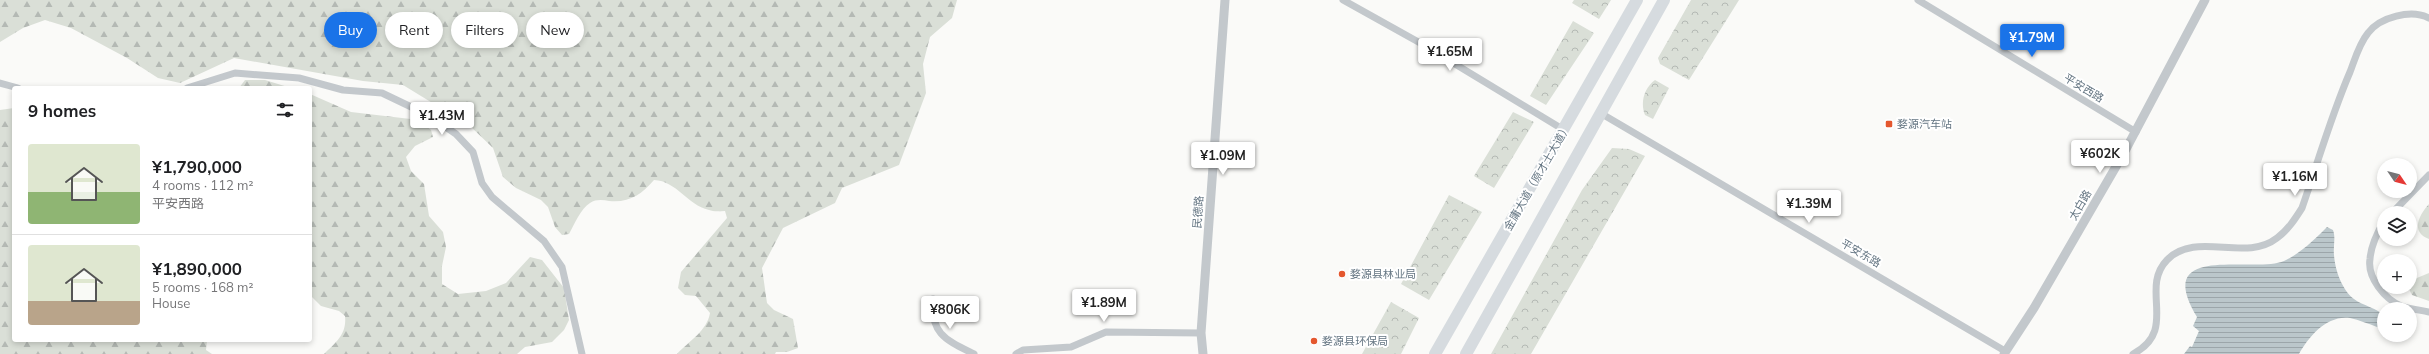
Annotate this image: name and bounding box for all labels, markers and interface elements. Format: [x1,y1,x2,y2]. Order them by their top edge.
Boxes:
chip: Buy [324,12,377,48]
chip: Rent [385,12,443,48]
chip: Filters [451,12,518,48]
chip: New [526,12,584,48]
pin: ¥1.79M [1999,24,2065,58]
text: ¥1.79M [2009,29,2055,45]
pin: ¥1.65M [1417,38,1483,72]
text: ¥1.65M [1427,43,1473,59]
street label: 平安西路 [2062,71,2106,105]
icon: filters [274,99,296,121]
text: 9 homes [28,100,96,121]
pin: ¥1.43M [409,102,475,136]
text: ¥1.43M [419,107,465,123]
place label: 婺源汽车站 [1897,117,1952,131]
marker: 婺源汽车站 [1884,119,1894,129]
street label: 金庸大道（原才士大道） [1501,121,1573,233]
pin: ¥602K [2072,140,2128,174]
pin: ¥1.09M [1190,142,1256,176]
text: ¥602K [2080,145,2120,161]
text: ¥1.09M [1200,147,1246,163]
text: ¥1,790,000 [152,156,242,177]
north arrow [2377,158,2417,198]
map controls [2377,158,2417,342]
icon: home [60,160,108,208]
pin: ¥1.16M [2262,163,2328,197]
text: ¥1.16M [2272,168,2318,184]
text: 4 rooms · 112 m² [152,177,253,193]
street label: 太白路 [2066,187,2094,223]
pin: ¥1.39M [1776,190,1842,224]
text: 平安西路 [152,195,204,211]
street label: 民德路 [1190,195,1206,229]
text: ¥1.39M [1786,195,1832,211]
button: layers [2377,206,2417,246]
street label: 平安东路 [1838,236,1884,270]
button: + [2377,254,2417,294]
text: ¥1,890,000 [152,258,242,279]
icon: home [60,261,108,309]
place label: 婺源县林业局 [1350,267,1416,281]
marker: 婺源县林业局 [1337,269,1347,279]
text: 5 rooms · 168 m² [152,279,253,295]
pin: ¥1.89M [1071,289,1137,323]
text: ¥1.89M [1081,294,1127,310]
text: House [152,295,190,311]
pin: ¥806K [922,296,978,330]
text: ¥806K [930,301,970,317]
button: − [2377,302,2417,342]
place label: 婺源县环保局 [1322,334,1388,348]
marker: 婺源县环保局 [1309,336,1319,346]

